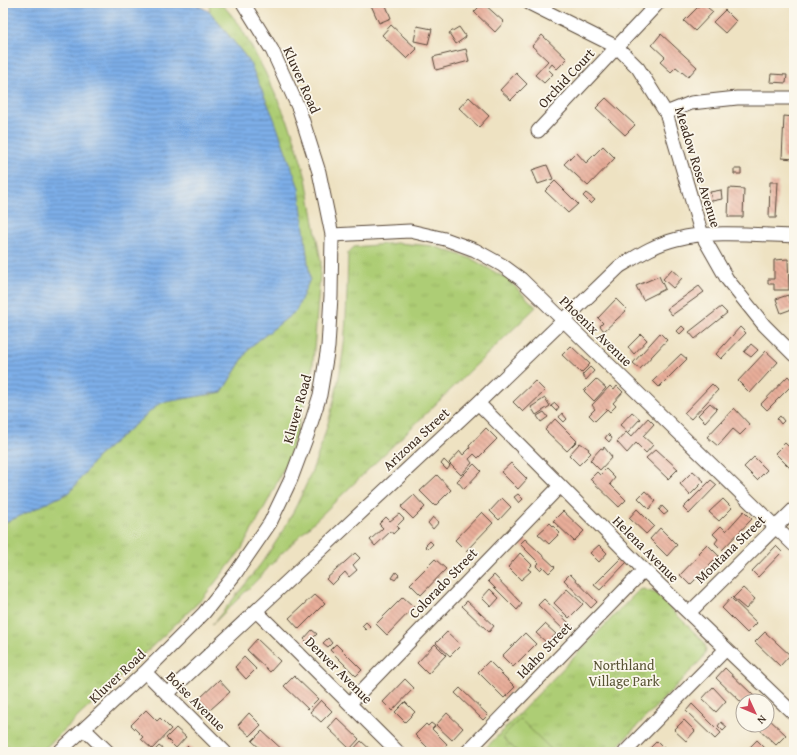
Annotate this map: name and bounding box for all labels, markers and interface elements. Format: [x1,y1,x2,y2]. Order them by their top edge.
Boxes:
street label: Kluver Road [278,43,326,117]
street label: Orchid Court [533,44,599,112]
street label: Meadow Rose Avenue [670,104,726,230]
street label: Phoenix Avenue [555,291,637,371]
street label: Kluver Road [278,372,317,446]
street label: Arizona Street [378,403,454,475]
street label: Montana Street [690,510,770,588]
street label: Helena Avenue [608,511,684,587]
street label: Colorado Street [404,543,482,623]
street label: Idaho Street [512,617,576,683]
street label: Denver Avenue [301,632,377,708]
street label: Kluver Road [84,644,150,708]
park label: Northland Village Park [588,655,660,691]
street label: Boise Avenue [162,667,231,736]
north arrow [735,693,775,733]
text: N [753,712,771,729]

